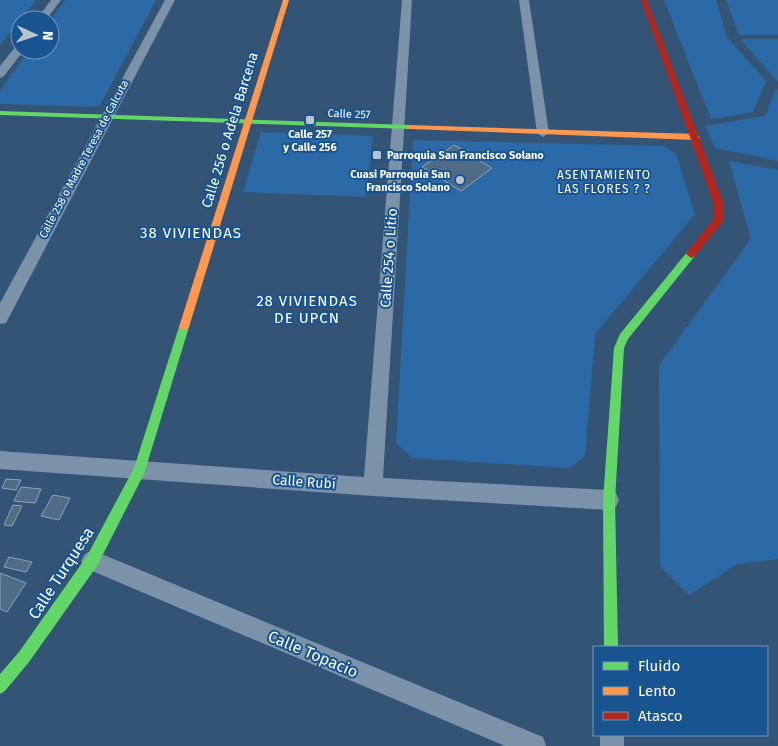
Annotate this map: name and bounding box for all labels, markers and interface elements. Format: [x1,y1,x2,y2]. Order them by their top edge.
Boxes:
north arrow [10,10,60,60]
text: N [39,31,56,41]
street label: Calle 256 o Adela Barcena [198,50,262,210]
street label: Calle 258 o Madre Teresa de Calcuta [37,78,131,240]
street label: Calle 257 [327,107,371,121]
marker: Calle 257 y Calle 256 [304,114,316,126]
place label: Calle 257 y Calle 256 [282,128,337,154]
marker: Parroquia San Francisco Solano [371,149,383,161]
place label: Parroquia San Francisco Solano [387,149,544,162]
place label: Cuasi Parroquia San Francisco Solano [350,168,451,194]
district label: ASENTAMIENTO LAS FLORES ? ? [557,168,651,196]
marker: Cuasi Parroquia San Francisco Solano [454,174,466,186]
street label: Calle 254 o Litio [377,208,401,308]
district label: 38 VIVIENDAS [140,224,242,242]
district label: 28 VIVIENDAS DE UPCN [256,292,358,327]
street label: Calle Rubí [272,471,336,493]
street label: Calle Turquesa [24,523,98,623]
street label: Calle Topacio [265,627,361,681]
legend [593,646,768,736]
text: Fluido [638,657,680,675]
text: Lento [638,682,676,700]
text: Atasco [638,707,683,725]

